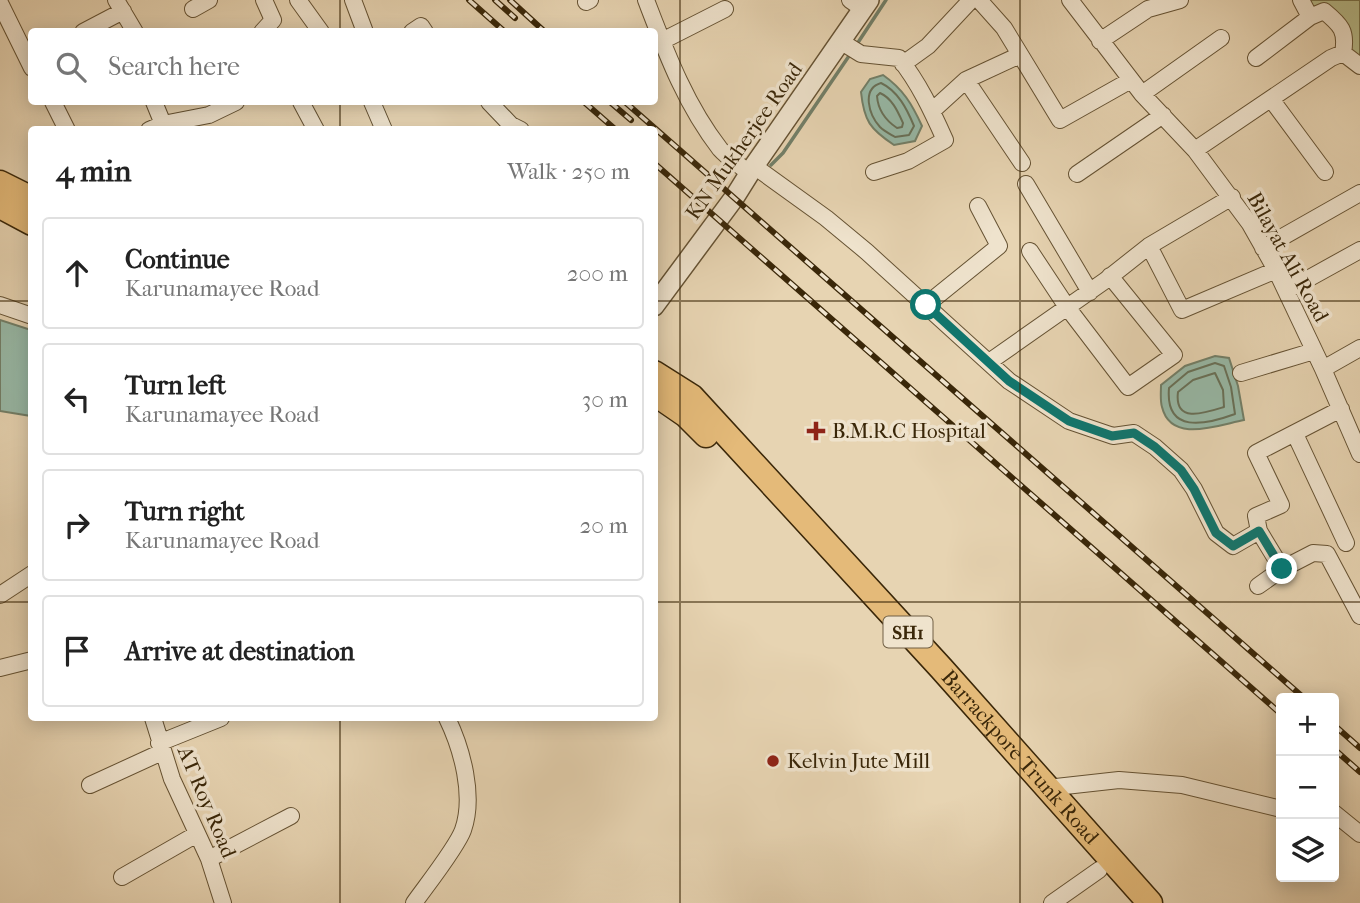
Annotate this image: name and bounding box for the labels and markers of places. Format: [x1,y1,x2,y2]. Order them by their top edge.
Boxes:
place label: B.M.R.C Hospital [832,419,986,443]
marker: B.M.R.C Hospital [806,421,826,441]
place label: Kelvin Jute Mill [787,749,930,773]
marker: Kelvin Jute Mill [765,753,781,769]

